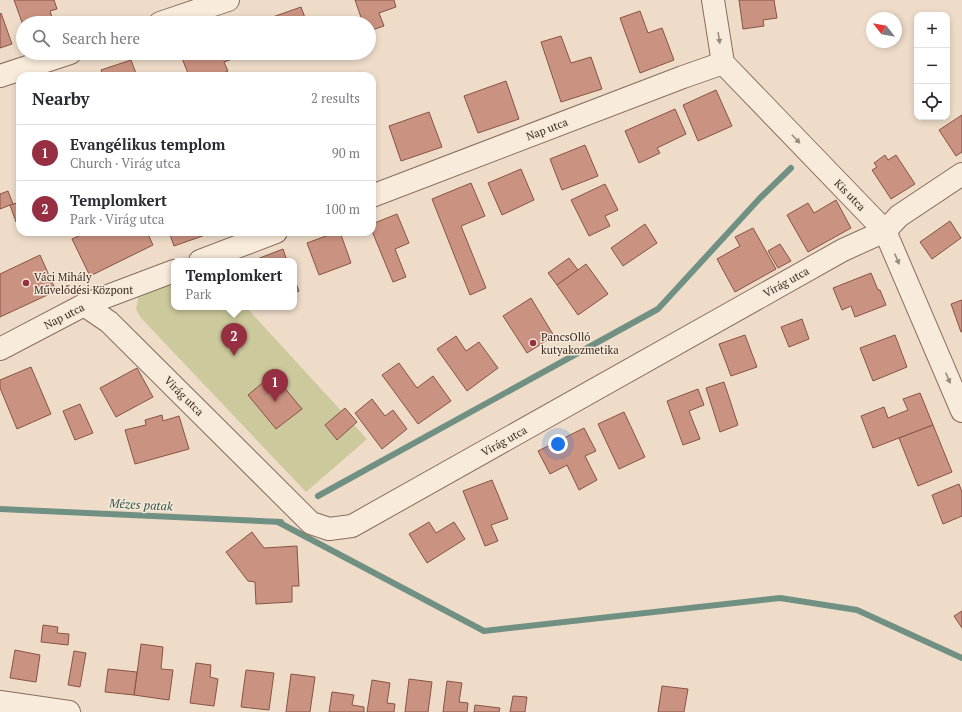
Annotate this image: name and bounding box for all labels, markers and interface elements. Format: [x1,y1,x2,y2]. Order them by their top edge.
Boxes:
north arrow [866,12,902,48]
map controls [914,12,950,120]
button: + [914,12,950,48]
search box [16,16,376,60]
icon: search [30,27,52,49]
text: Search here [62,28,140,48]
one-way arrow [716,32,722,45]
button: − [914,48,950,84]
button: locate [914,84,950,120]
text: Nearby [32,87,90,110]
text: 2 results [311,89,360,107]
street label: Nap utca [524,114,570,143]
text: Evangélikus templom [70,134,225,154]
one-way arrow [791,134,801,144]
text: 1 [41,144,49,162]
text: 90 m [332,144,360,162]
text: Church · Virág utca [70,154,180,172]
street label: Kis utca [831,176,869,214]
text: Templomkert [70,190,167,210]
text: 2 [41,200,49,218]
text: 100 m [325,200,360,218]
text: Park · Virág utca [70,210,164,228]
one-way arrow [894,253,900,265]
popup [171,258,297,310]
street label: Virág utca [761,264,812,300]
text: Templomkert [185,265,283,285]
place label: Váci Mihály Művelődési Központ [34,270,133,297]
marker: Váci Mihály Művelődési Központ [21,278,31,288]
text: Park [185,285,212,303]
street label: Nap utca [41,300,87,332]
pin: 2 [221,323,247,356]
place label: PancsOlló kutyakozmetika [541,330,619,357]
marker: PancsOlló kutyakozmetika [528,338,538,348]
pin: 1 [262,369,288,402]
street label: Virág utca [161,373,207,419]
one-way arrow [945,373,951,384]
street label: Virág utca [479,423,530,459]
your location [548,434,568,454]
water label: Mézes patak [108,495,173,514]

